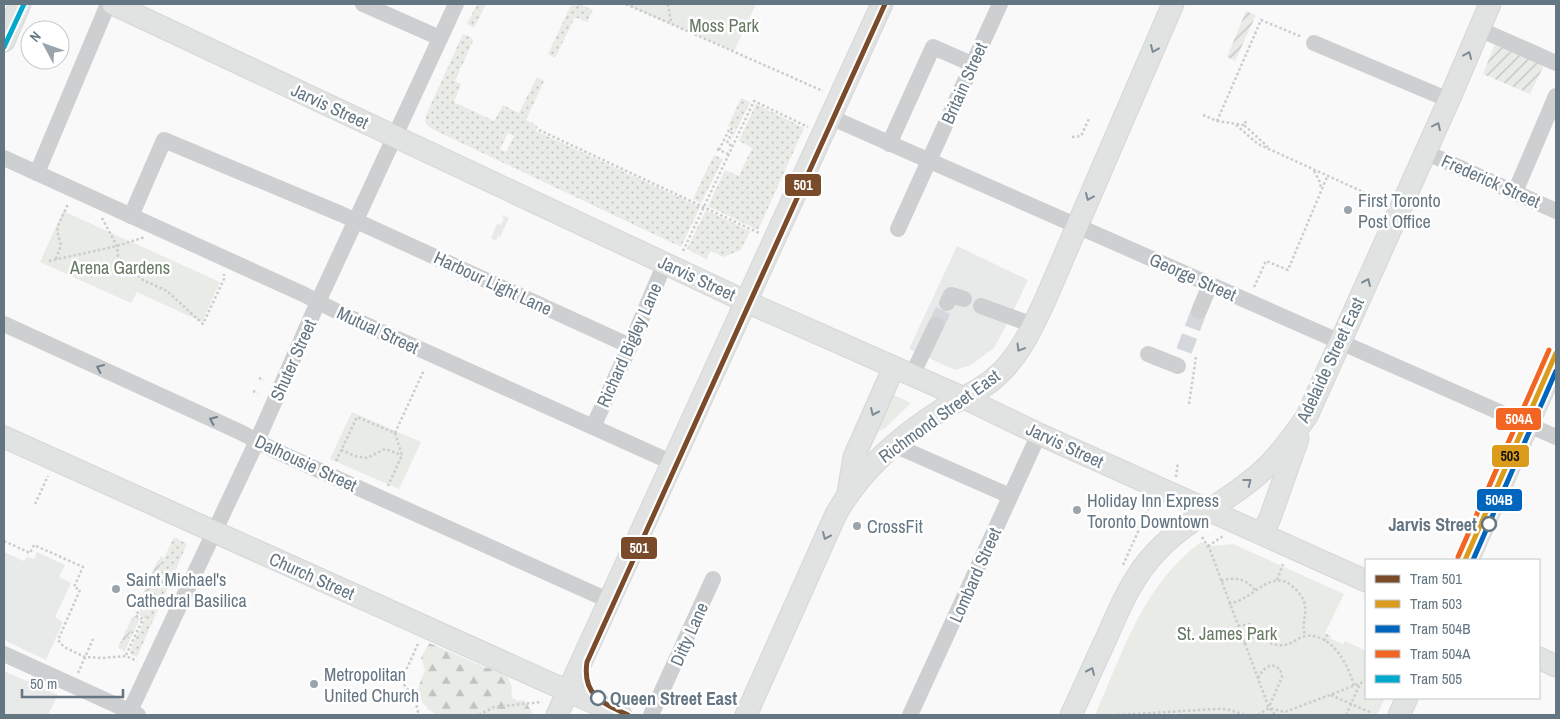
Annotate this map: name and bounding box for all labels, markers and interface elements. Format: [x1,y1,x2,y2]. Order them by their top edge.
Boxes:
park label: Moss Park [689,13,759,38]
north arrow [20,20,70,70]
text: N [26,27,45,46]
street label: Britain Street [935,38,993,128]
one-way arrow [1150,44,1160,53]
one-way arrow [1461,51,1472,60]
street label: Jarvis Street [287,77,373,135]
one-way arrow [1431,122,1441,131]
street label: Frederick Street [1438,148,1544,214]
line badge: 501 [784,173,822,197]
text: 501 [793,176,813,194]
place label: First Toronto Post Office [1358,188,1441,234]
one-way arrow [1084,192,1095,201]
marker: First Toronto Post Office [1342,204,1354,216]
street label: Harbour Light Lane [430,245,556,321]
street label: George Street [1146,247,1240,307]
street label: Jarvis Street [654,249,740,307]
park label: Arena Gardens [69,255,170,280]
one-way arrow [1360,278,1371,287]
street label: Richard Bigley Lane [590,279,668,411]
street label: Adelaide Street East [1290,293,1370,428]
street label: Mutual Street [333,300,423,360]
street label: Shuter Street [264,315,322,405]
one-way arrow [1017,343,1026,352]
street label: Richmond Street East [873,363,1005,469]
one-way arrow [96,364,105,375]
one-way arrow [870,407,880,416]
line badge: 504A [1495,407,1542,431]
text: 504A [1505,410,1533,428]
one-way arrow [209,415,218,426]
street label: Jarvis Street [1022,416,1108,474]
street label: Dalhousie Street [251,428,361,498]
line badge: 503 [1491,444,1530,468]
text: 503 [1500,447,1520,465]
one-way arrow [1243,479,1252,488]
place label: Holiday Inn Express Toronto Downtown [1087,488,1219,534]
line badge: 504B [1476,488,1523,512]
text: 504B [1485,491,1513,509]
marker: Holiday Inn Express Toronto Downtown [1071,504,1083,516]
place label: Jarvis Street [1388,512,1477,537]
place label: CrossFit [867,514,923,539]
marker: Jarvis Street [1481,516,1497,532]
marker: CrossFit [851,520,863,532]
street label: Lombard Street [943,523,1007,627]
one-way arrow [822,531,832,540]
line badge: 501 [620,536,658,560]
text: 501 [629,539,649,557]
street label: Church Street [265,546,359,606]
legend [1365,559,1540,699]
place label: Saint Michael's Cathedral Basilica [126,567,247,613]
text: Tram 501 [1410,568,1462,589]
marker: Saint Michael's Cathedral Basilica [110,583,122,595]
text: Tram 503 [1410,593,1462,614]
street label: Ditty Lane [664,598,714,670]
text: Tram 504B [1410,618,1470,639]
park label: St. James Park [1177,621,1278,646]
text: Tram 504A [1410,643,1471,664]
place label: Metropolitan United Church [324,662,419,708]
scale bar [22,666,124,698]
one-way arrow [1085,667,1096,676]
text: Tram 505 [1410,668,1462,689]
text: 50 m [30,673,57,694]
marker: Metropolitan United Church [308,678,320,690]
place label: Queen Street East [610,686,737,711]
marker: Queen Street East [590,690,606,706]

